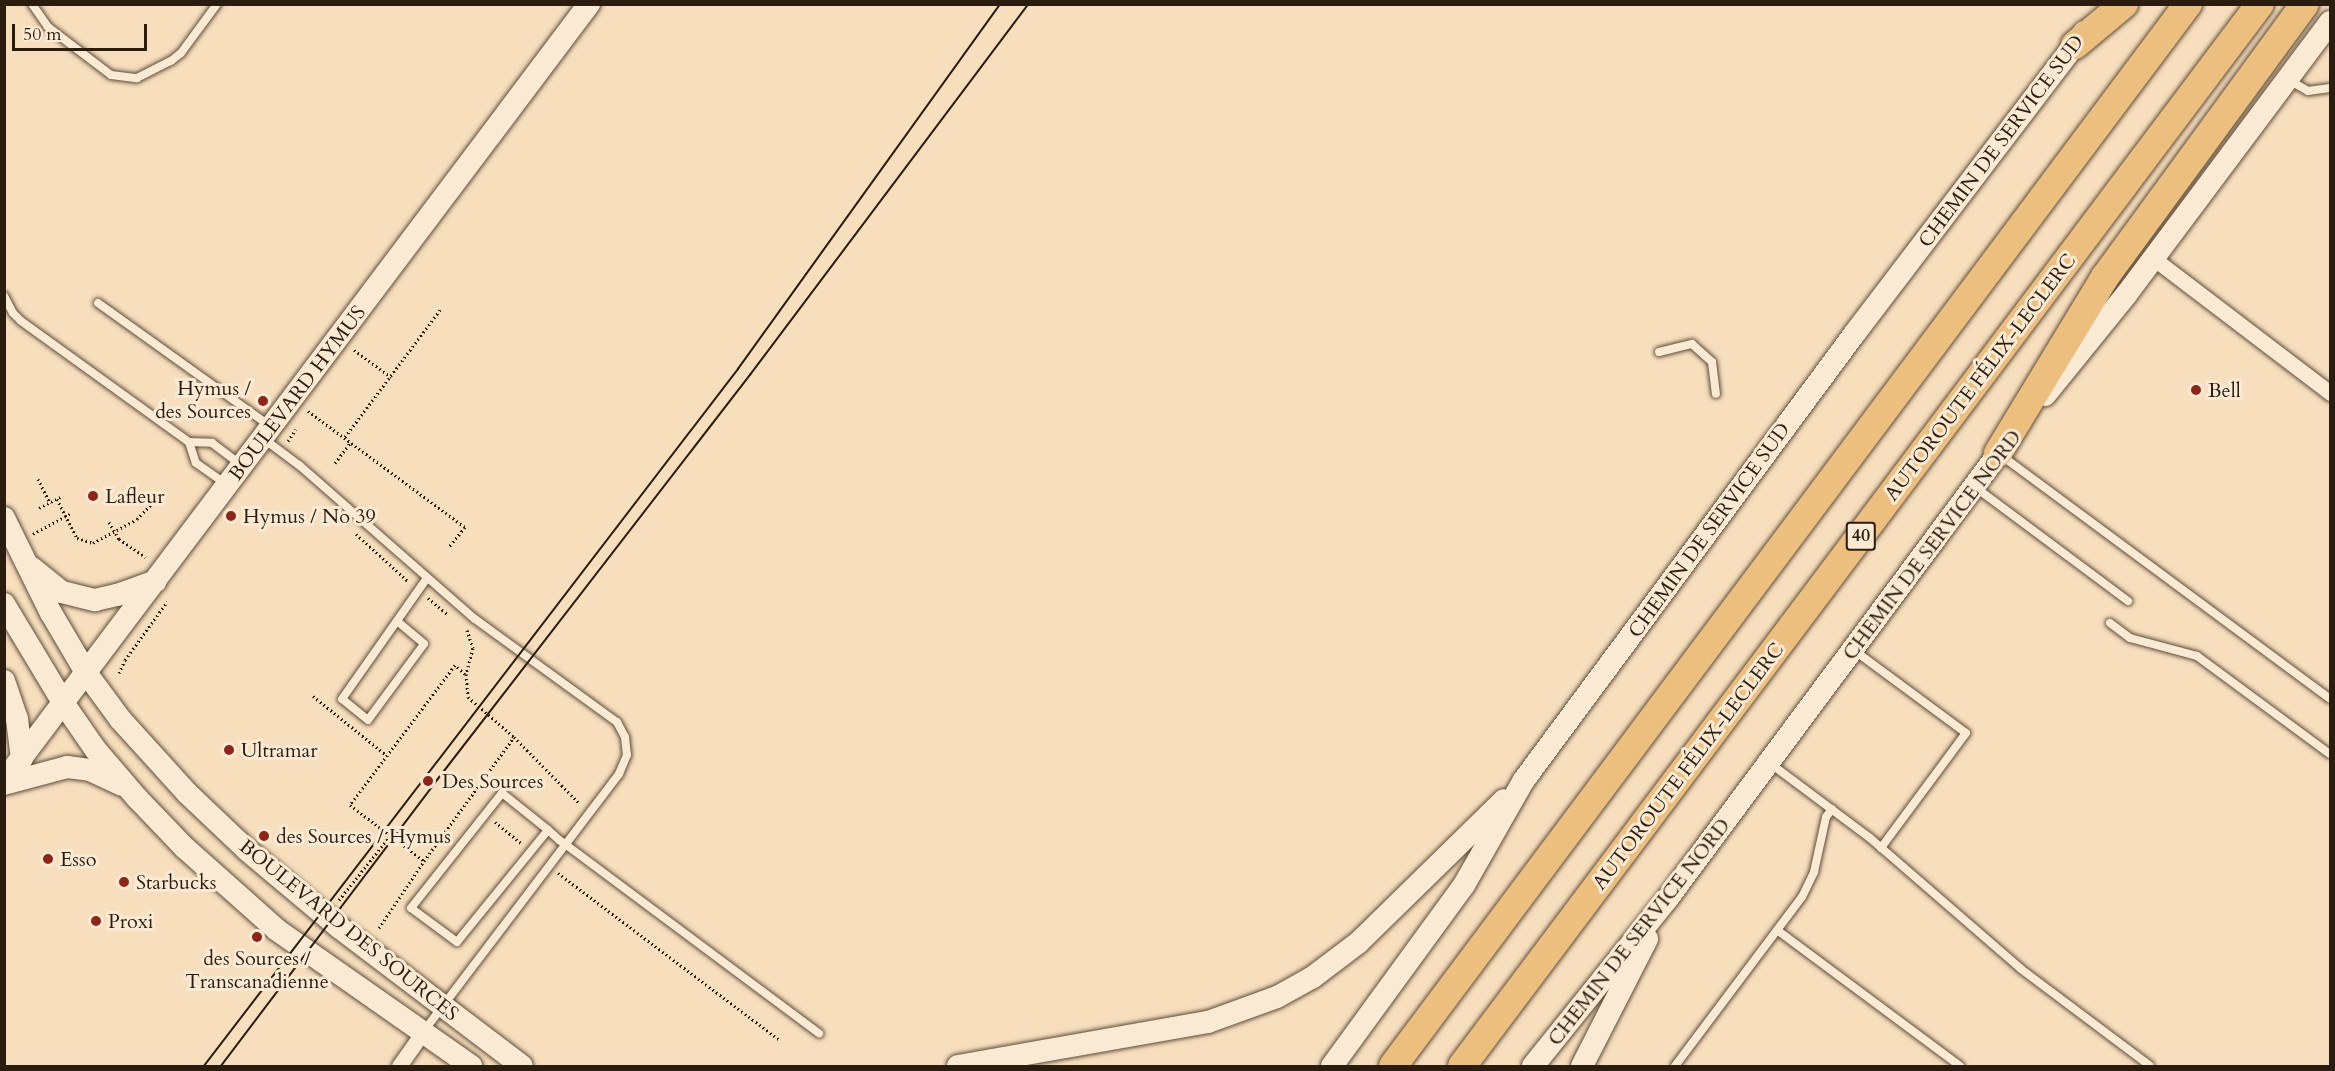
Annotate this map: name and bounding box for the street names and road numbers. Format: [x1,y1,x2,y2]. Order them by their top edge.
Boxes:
street label: CHEMIN DE SERVICE SUD [1913,30,2089,252]
street label: AUTOROUTE FÉLIX-LECLERC [1879,249,2081,505]
street label: BOULEVARD HYMUS [223,301,371,485]
street label: CHEMIN DE SERVICE SUD [1623,418,1795,642]
street label: CHEMIN DE SERVICE NORD [1838,425,2026,665]
road number: 40 [1844,521,1878,551]
street label: AUTOROUTE FÉLIX-LECLERC [1587,638,1789,894]
street label: CHEMIN DE SERVICE NORD [1543,814,1735,1050]
street label: BOULEVARD DES SOURCES [235,834,463,1026]

